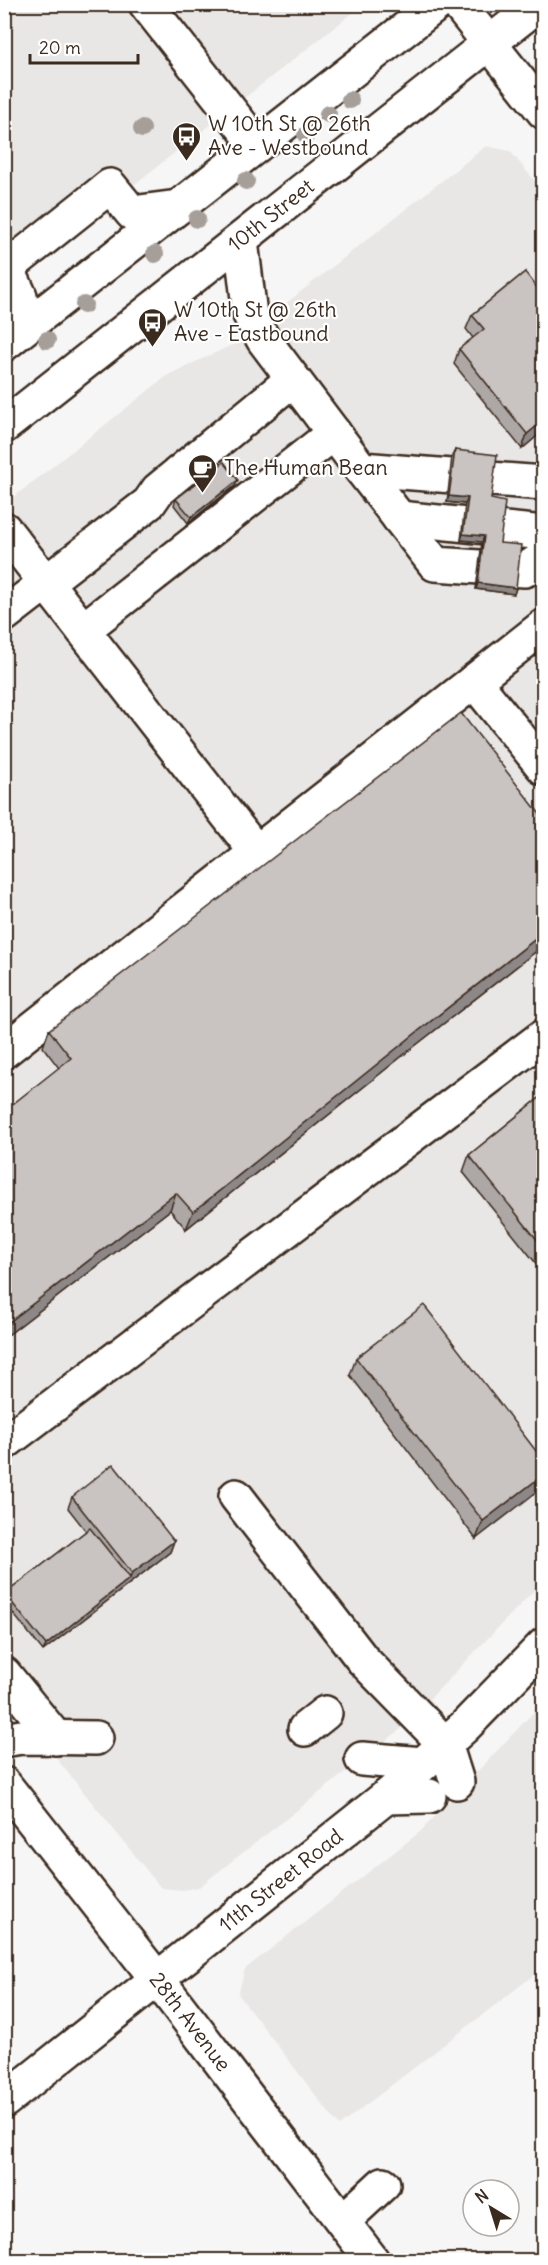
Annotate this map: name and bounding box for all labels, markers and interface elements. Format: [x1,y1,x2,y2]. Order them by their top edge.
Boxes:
scale bar [30,27,138,65]
text: 20 m [39,36,81,59]
place label: W 10th St @ 26th Ave - Westbound [208,110,371,161]
bus stop icon: W 10th St @ 26th Ave - Westbound [171,120,203,162]
street label: 10th Street [222,173,319,257]
place label: W 10th St @ 26th Ave - Eastbound [174,296,337,347]
bus stop icon: W 10th St @ 26th Ave - Eastbound [137,306,169,348]
cafe icon: The Human Bean [187,452,219,494]
place label: The Human Bean [224,454,388,481]
street label: 11th Street Road [213,1822,348,1938]
street label: 28th Avenue [144,1966,237,2077]
north arrow [461,2178,521,2238]
text: N [471,2185,492,2207]

